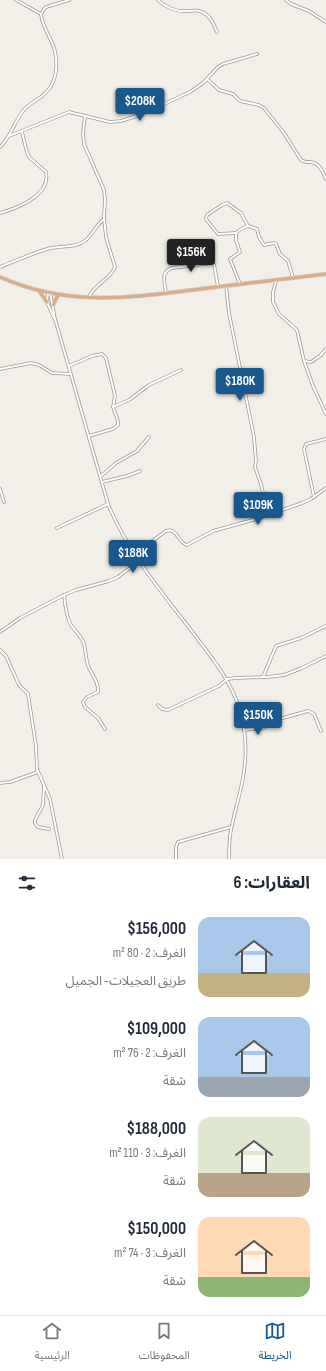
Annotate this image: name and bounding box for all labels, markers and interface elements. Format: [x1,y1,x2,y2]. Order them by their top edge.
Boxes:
pin: $208K [112,88,168,122]
text: $208K [124,93,156,109]
pin: $156K [163,239,219,273]
text: $156K [176,244,206,260]
pin: $180K [212,368,268,402]
text: $180K [225,373,255,389]
pin: $109K [230,492,286,526]
text: $109K [243,497,273,513]
pin: $188K [105,540,161,574]
text: $188K [118,545,148,561]
pin: $150K [230,702,286,736]
text: $150K [243,707,273,723]
icon: filters [16,872,38,894]
text: العقارات: 6 [233,873,310,893]
text: $156,000 [127,919,186,939]
icon: home [230,933,278,981]
text: الغرف: 2 · 80 m² [113,945,186,961]
text: طريق العجيلات- الجميل [65,973,186,989]
text: $109,000 [127,1019,186,1039]
icon: home [230,1033,278,1081]
text: الغرف: 2 · 76 m² [113,1045,186,1061]
text: شقة [163,1073,186,1089]
text: $188,000 [127,1119,186,1139]
icon: home [230,1133,278,1181]
text: الغرف: 3 · 110 m² [109,1145,186,1161]
text: شقة [163,1173,186,1189]
text: $150,000 [127,1219,186,1239]
icon: home [230,1233,278,1281]
text: الغرف: 3 · 74 m² [114,1245,186,1261]
text: شقة [163,1273,186,1289]
tab: الرئيسية [34,1320,70,1367]
tab: المحفوظات [139,1320,190,1367]
tab: الخريطة [259,1320,292,1367]

